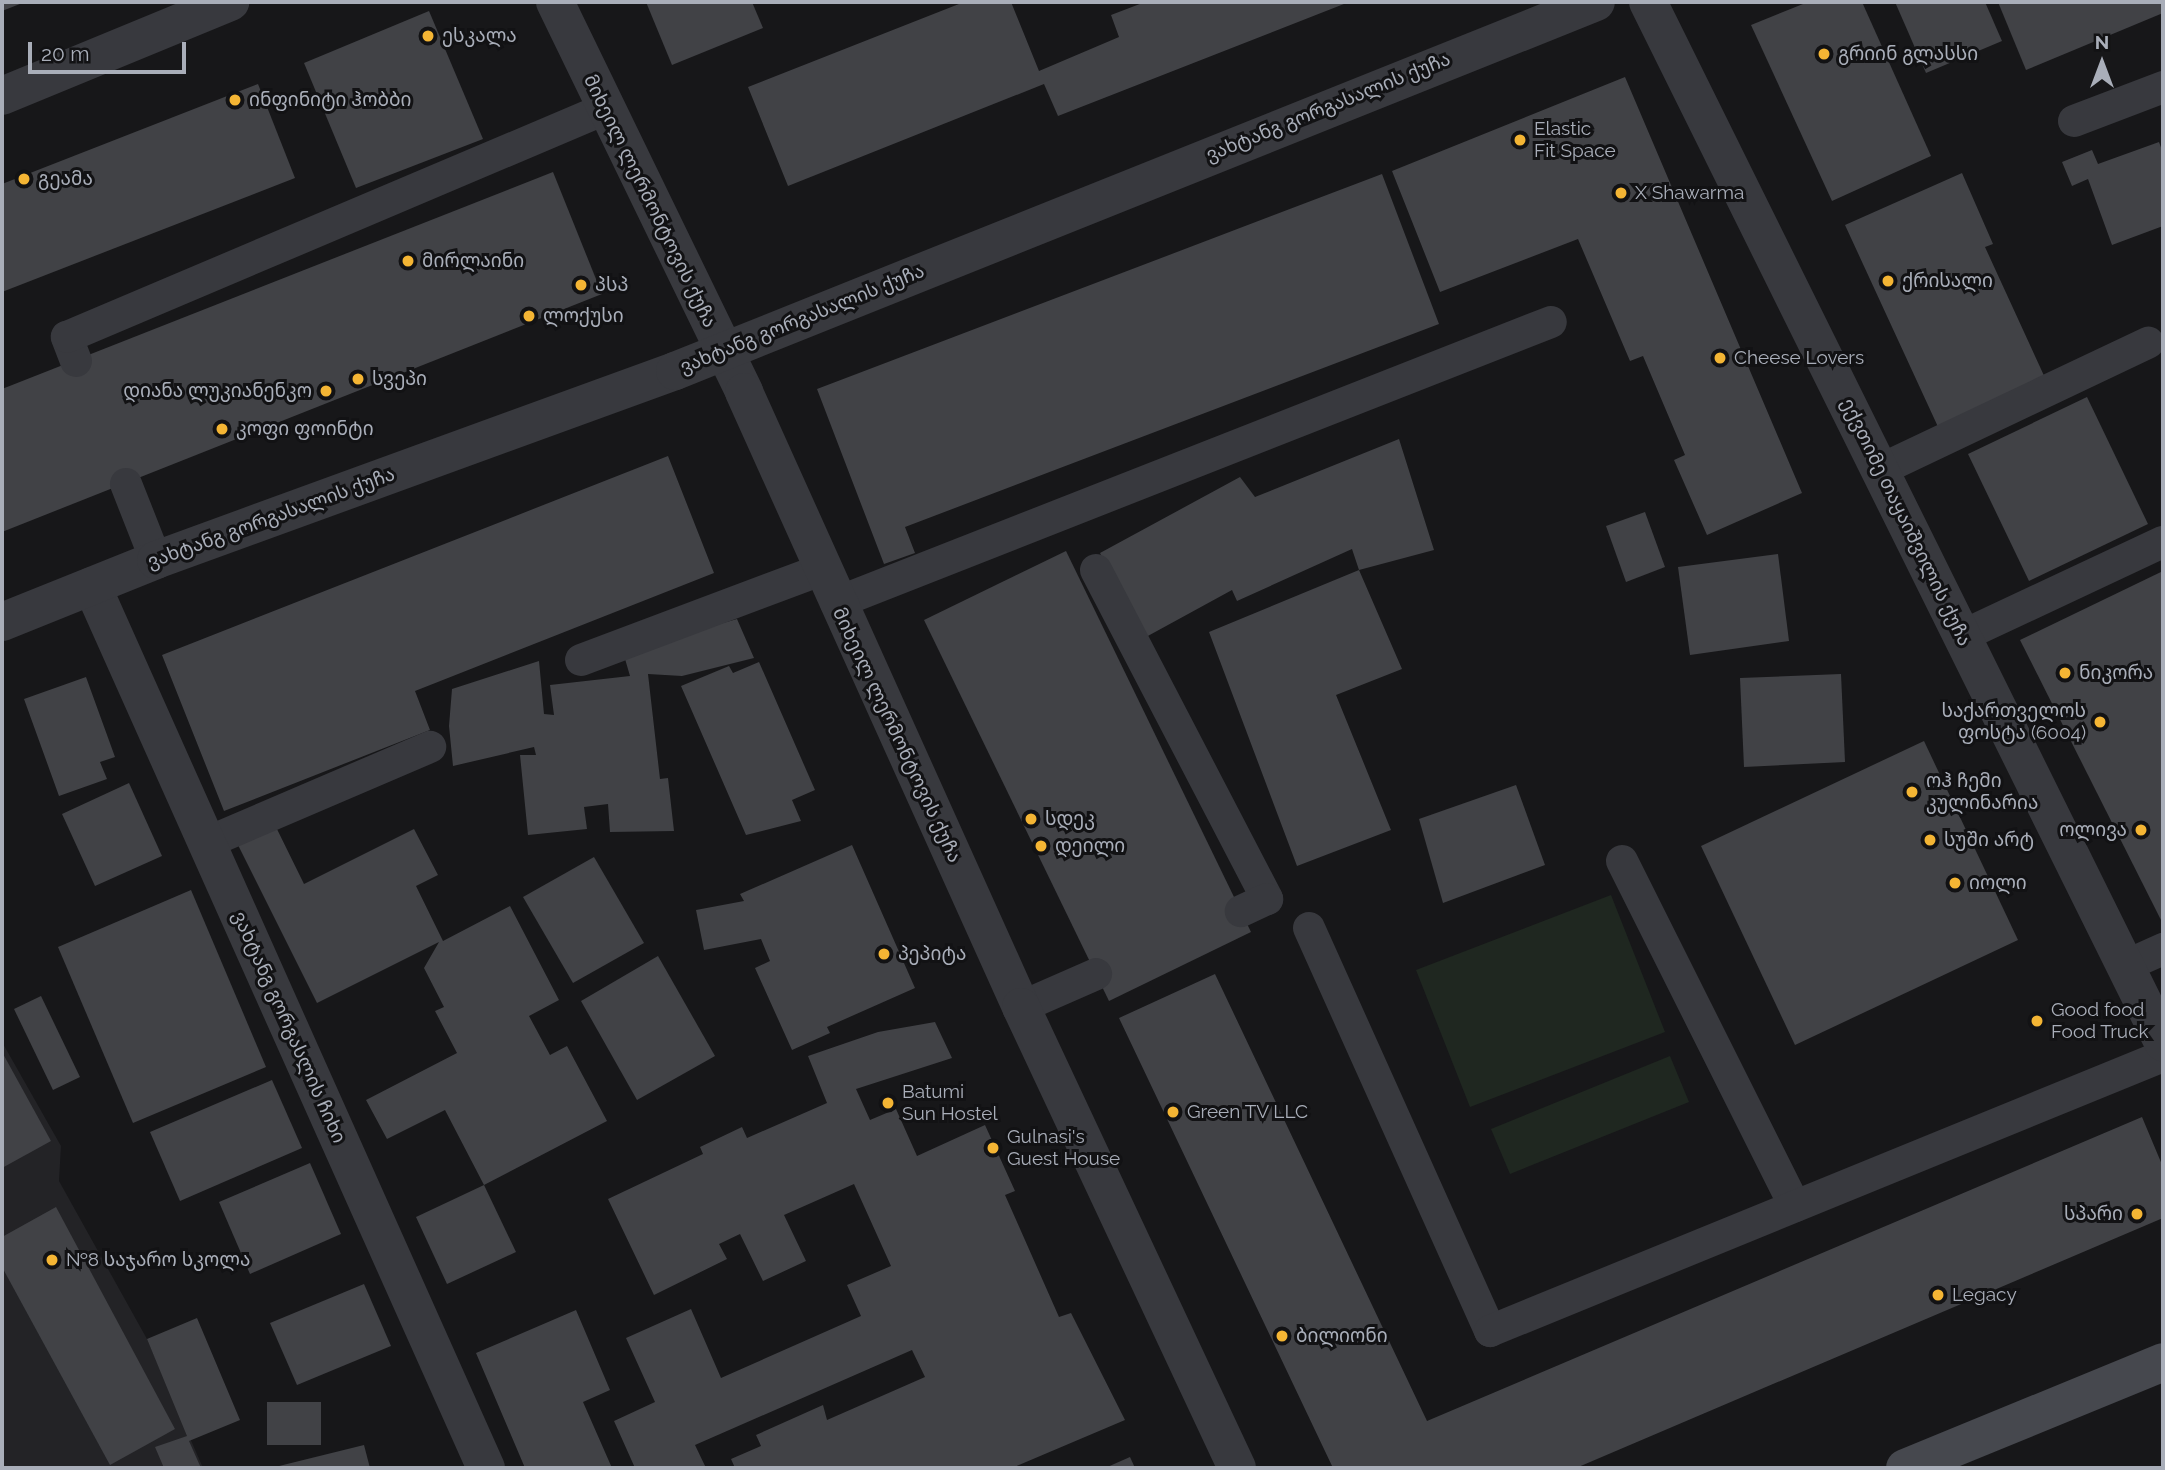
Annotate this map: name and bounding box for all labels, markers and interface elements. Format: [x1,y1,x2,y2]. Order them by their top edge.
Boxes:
place label: ესკალა [442,25,517,47]
scale bar [32,28,189,72]
marker: ესკალა [420,28,436,44]
north arrow [2067,28,2137,98]
text: N [2095,31,2109,53]
text: 20 m [41,41,89,66]
place label: გრიინ გლასსი [1838,43,1978,65]
marker: გრიინ გლასსი [1816,46,1832,62]
street label: ვახტანგ გორგასალის ქუჩა [1202,47,1454,167]
street label: მიხეილ ლერმონტოვის ქუჩა [579,71,721,331]
place label: ინფინიტი ჰობბი [249,89,411,111]
marker: ინფინიტი ჰობბი [227,92,243,108]
place label: Elastic Fit Space [1534,118,1616,162]
marker: Elastic Fit Space [1512,132,1528,148]
place label: გეამა [38,168,93,190]
marker: გეამა [16,171,32,187]
place label: X Shawarma [1635,182,1745,204]
marker: X Shawarma [1613,185,1629,201]
place label: მირლაინი [422,250,524,272]
marker: მირლაინი [400,253,416,269]
street label: ვახტანგ გორგასალის ქუჩა [676,259,928,379]
place label: ქრისალი [1902,270,1993,292]
marker: ქრისალი [1880,273,1896,289]
place label: პსპ [595,274,628,296]
marker: პსპ [573,277,589,293]
place label: ლოქუსი [543,305,624,327]
marker: ლოქუსი [521,308,537,324]
place label: Cheese Lovers [1734,347,1864,369]
marker: Cheese Lovers [1712,350,1728,366]
place label: სვეპი [372,368,427,390]
marker: სვეპი [350,371,366,387]
place label: დიანა ლუკიანენკო [123,380,312,402]
marker: დიანა ლუკიანენკო [318,383,334,399]
street label: ექვთიმე თაყაიშვილის ქუჩა [1836,394,1976,650]
place label: კოფი ფოინტი [236,418,374,440]
marker: კოფი ფოინტი [214,421,230,437]
street label: ვახტანგ გორგასალის ქუჩა [144,463,398,573]
street label: მიხეილ ლერმონტოვის ქუჩა [828,604,966,866]
place label: ნიკორა [2079,662,2153,684]
marker: ნიკორა [2057,665,2073,681]
place label: საქართველოს ფოსტა (6004) [1941,700,2086,744]
marker: საქართველოს ფოსტა (6004) [2092,714,2108,730]
place label: ოჰ ჩემი კულინარია [1926,770,2038,814]
marker: ოჰ ჩემი კულინარია [1904,784,1920,800]
place label: სდეკ [1045,808,1095,830]
marker: სდეკ [1023,811,1039,827]
place label: ოლივა [2059,819,2127,841]
marker: ოლივა [2133,822,2149,838]
place label: სუში არტ [1944,829,2034,851]
marker: სუში არტ [1922,832,1938,848]
place label: დეილი [1055,835,1125,857]
marker: დეილი [1033,838,1049,854]
place label: იოლი [1969,872,2027,894]
marker: იოლი [1947,875,1963,891]
street label: ვახტანგ გორგასლის ჩიხი [227,907,351,1147]
place label: პეპიტა [898,943,966,965]
marker: პეპიტა [876,946,892,962]
place label: Good food Food Truck [2051,999,2149,1043]
marker: Good food Food Truck [2029,1013,2045,1029]
place label: Batumi Sun Hostel [902,1081,998,1125]
marker: Batumi Sun Hostel [880,1095,896,1111]
place label: Green TV LLC [1187,1101,1309,1123]
marker: Green TV LLC [1165,1104,1181,1120]
place label: Gulnasi's Guest House [1007,1126,1120,1170]
marker: Gulnasi's Guest House [985,1140,1001,1156]
place label: სპარი [2064,1203,2123,1225]
marker: სპარი [2129,1206,2145,1222]
place label: №8 საჯარო სკოლა [66,1249,250,1271]
marker: №8 საჯარო სკოლა [44,1252,60,1268]
place label: Legacy [1952,1284,2017,1306]
marker: Legacy [1930,1287,1946,1303]
place label: ბილიონი [1296,1325,1388,1347]
marker: ბილიონი [1274,1328,1290,1344]

